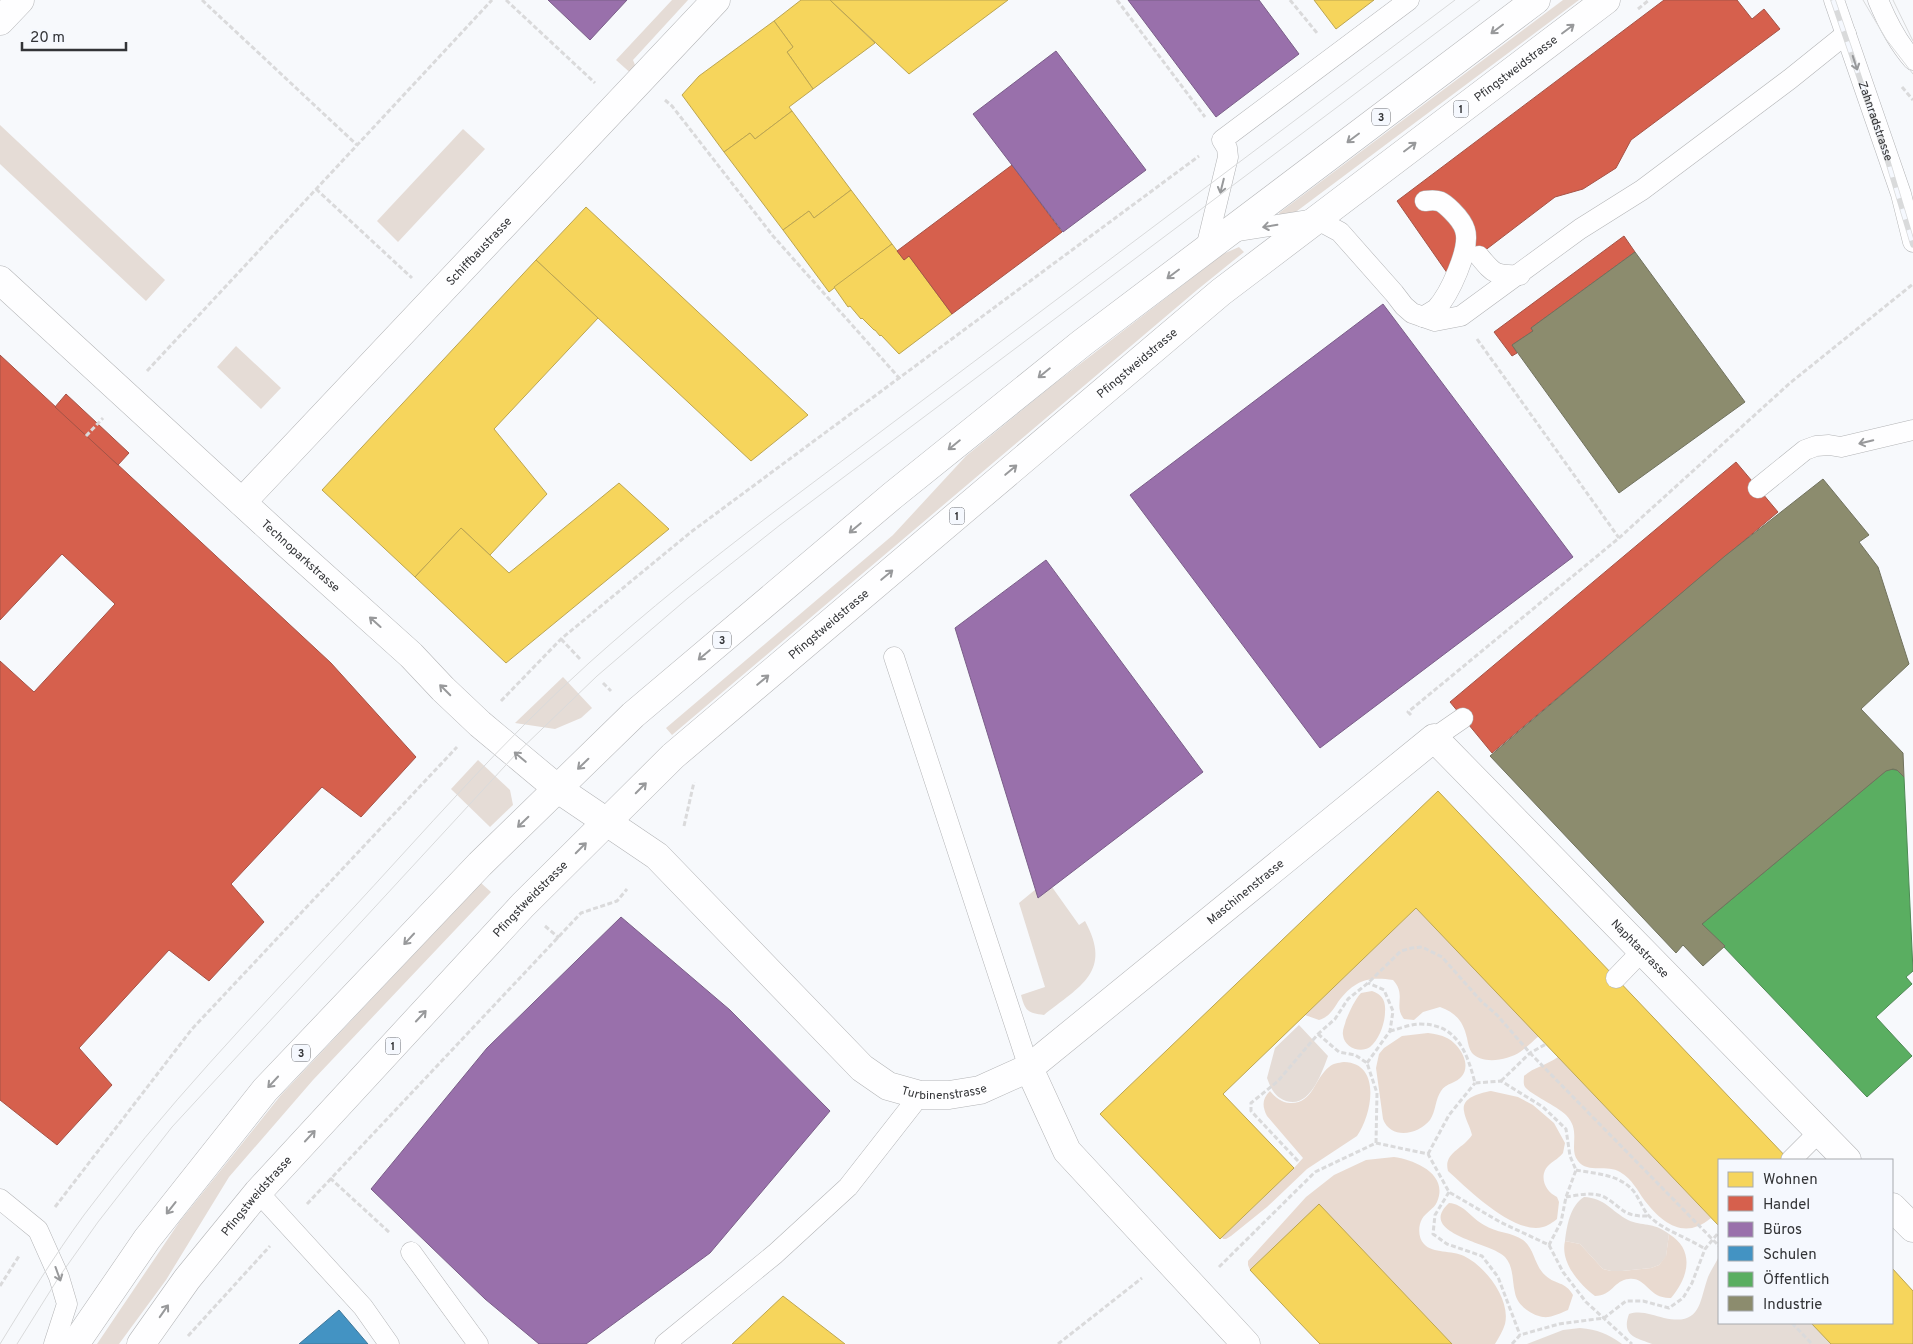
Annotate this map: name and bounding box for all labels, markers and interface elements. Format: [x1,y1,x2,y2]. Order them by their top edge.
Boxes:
scale bar [22,20,126,52]
one-way arrow [1561,23,1574,34]
one-way arrow [1491,24,1504,35]
text: 20 m [30,29,65,48]
street label: Pfingstweidstrasse [1471,32,1561,106]
one-way arrow [1851,55,1860,70]
street label: Zahnradstrasse [1854,79,1896,163]
road number: 1 [1454,100,1468,118]
road number: 3 [1372,108,1390,125]
one-way arrow [1347,132,1360,143]
one-way arrow [1403,142,1417,152]
one-way arrow [1217,178,1226,194]
street label: Schiffbaustrasse [443,214,516,290]
one-way arrow [1263,221,1279,231]
one-way arrow [1167,268,1180,279]
street label: Pfingstweidstrasse [1094,325,1181,403]
one-way arrow [1037,368,1051,378]
one-way arrow [1858,437,1874,447]
one-way arrow [948,440,961,451]
one-way arrow [1004,465,1017,476]
road number: 1 [950,508,964,524]
street label: Technoparkstrasse [257,517,343,596]
one-way arrow [848,522,861,533]
one-way arrow [880,570,893,581]
street label: Pfingstweidstrasse [786,586,873,664]
one-way arrow [369,617,382,628]
road number: 3 [713,632,731,648]
one-way arrow [698,649,711,660]
one-way arrow [756,675,769,686]
one-way arrow [438,684,451,696]
one-way arrow [514,752,527,763]
one-way arrow [577,758,589,770]
one-way arrow [635,781,647,794]
one-way arrow [517,816,529,828]
one-way arrow [575,842,587,854]
street label: Maschinenstrasse [1204,856,1288,929]
street label: Pfingstweidstrasse [490,858,572,941]
street label: Naphtastrasse [1607,916,1672,982]
one-way arrow [403,932,415,945]
one-way arrow [415,1010,426,1023]
road number: 1 [386,1038,400,1054]
road number: 3 [292,1044,310,1062]
one-way arrow [267,1075,279,1088]
street label: Turbinenstrasse [899,1081,990,1104]
one-way arrow [304,1129,316,1142]
street label: Pfingstweidstrasse [218,1153,296,1240]
legend [1718,1159,1893,1324]
text: Wohnen [1763,1171,1818,1190]
text: Handel [1763,1196,1810,1215]
one-way arrow [166,1202,177,1215]
text: Büros [1763,1221,1802,1240]
text: Schulen [1763,1246,1817,1265]
one-way arrow [54,1266,63,1282]
text: Öffentlich [1763,1270,1830,1290]
text: Industrie [1763,1296,1822,1315]
one-way arrow [159,1305,169,1319]

